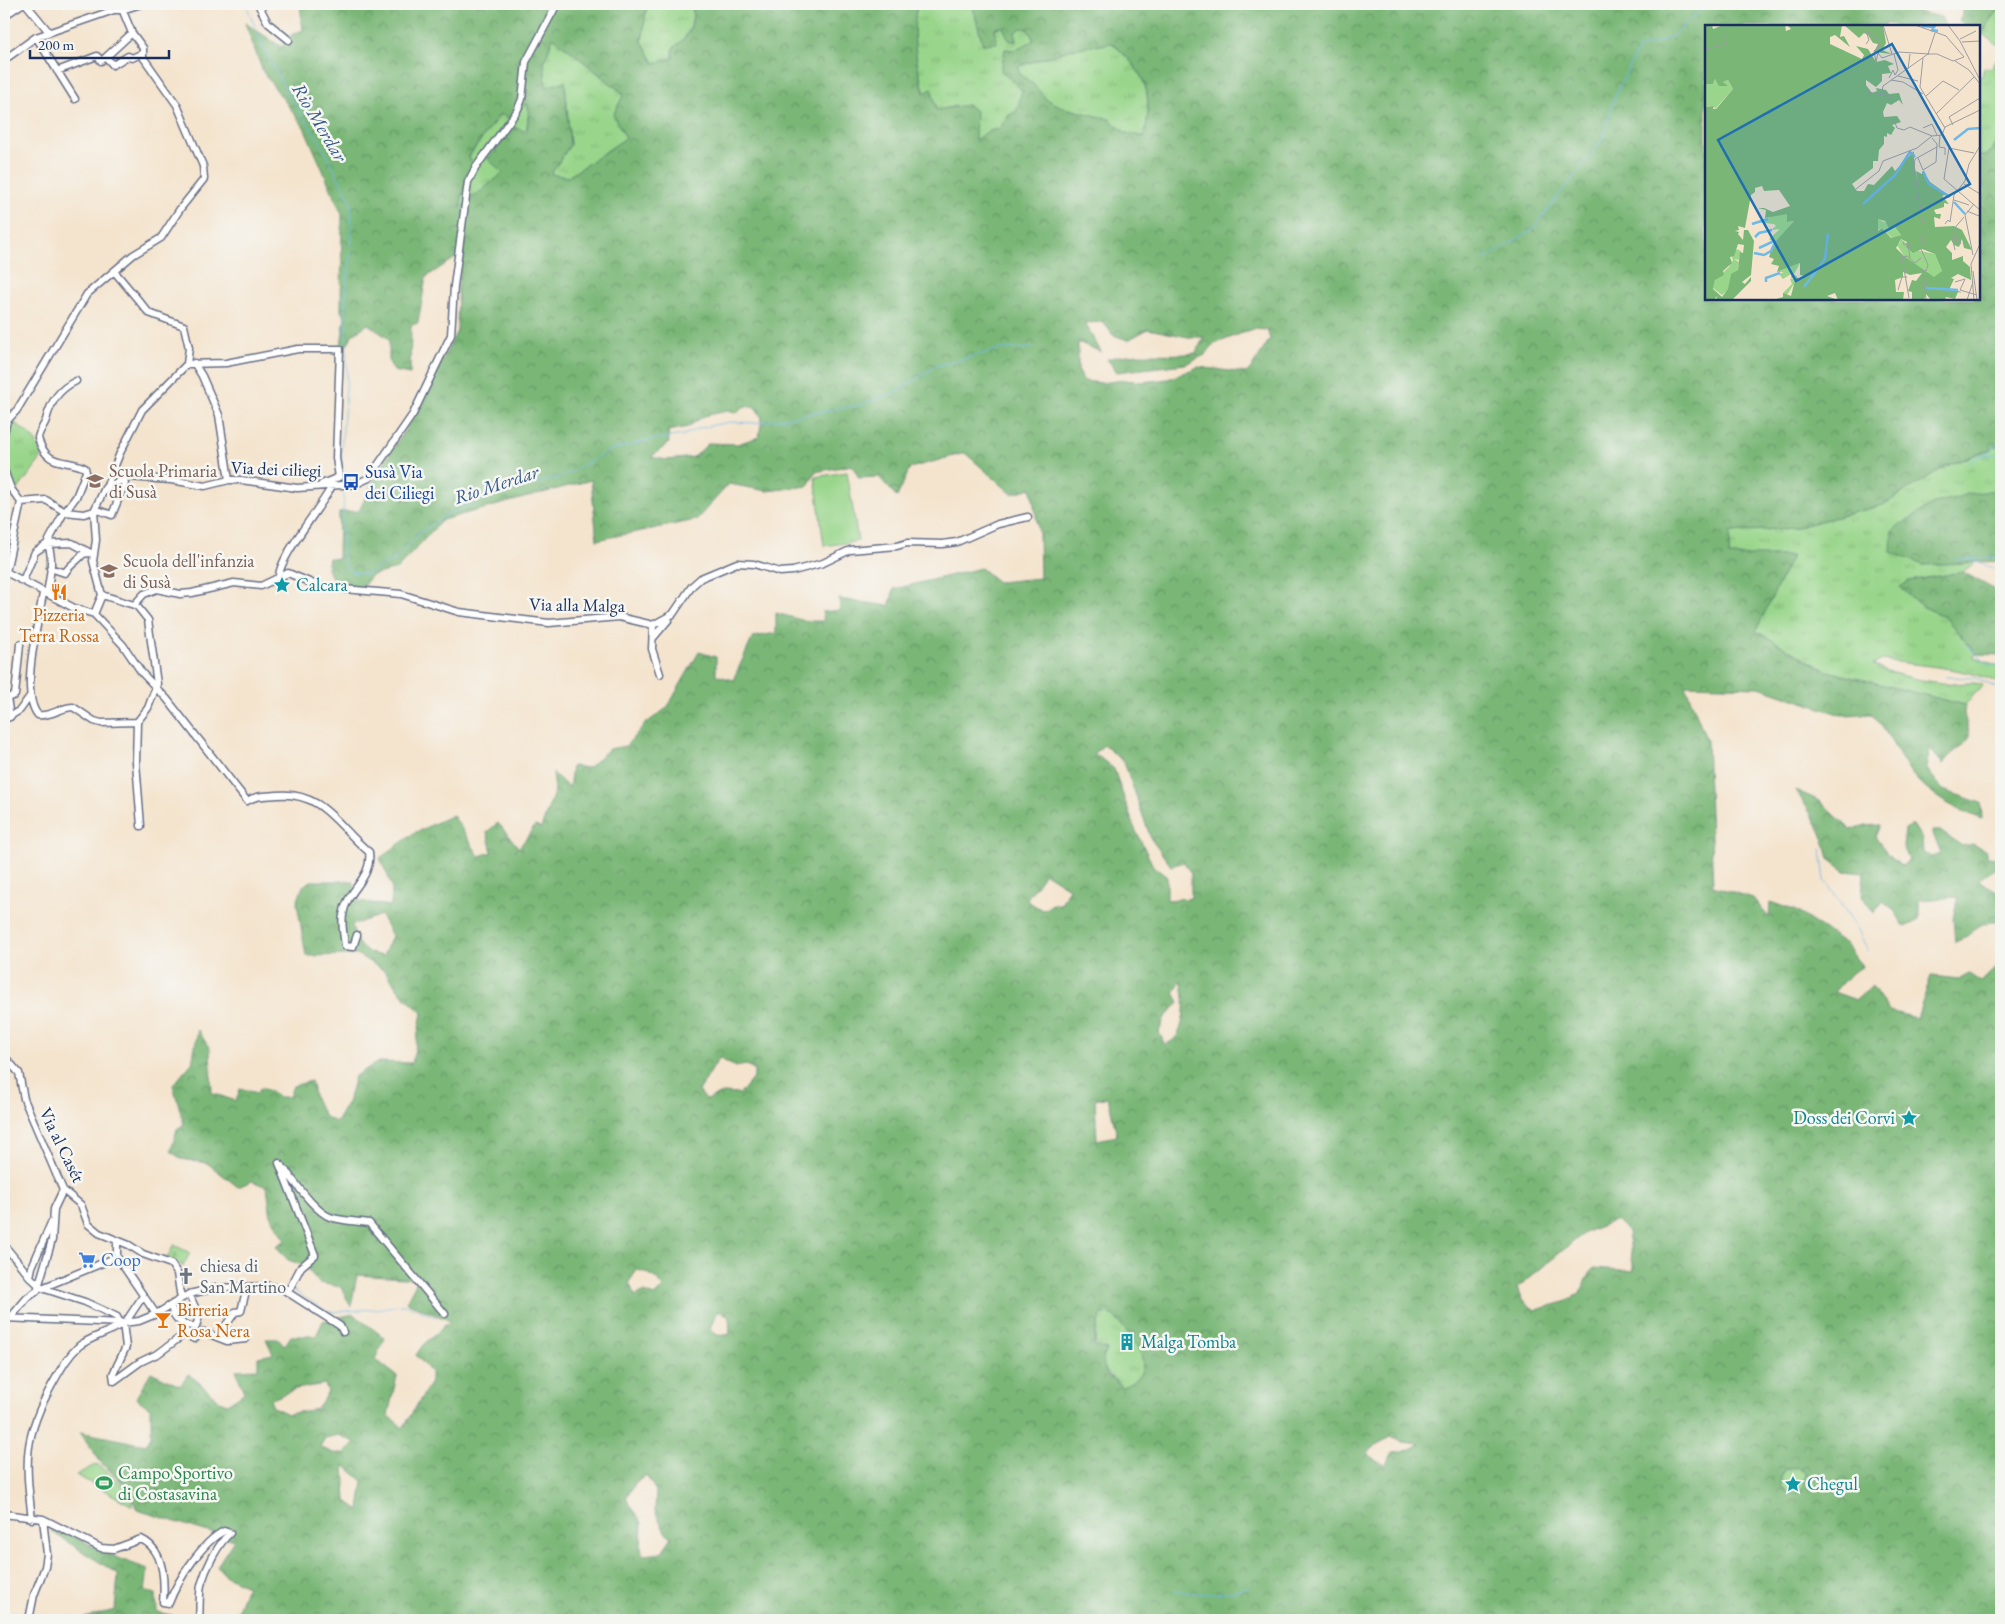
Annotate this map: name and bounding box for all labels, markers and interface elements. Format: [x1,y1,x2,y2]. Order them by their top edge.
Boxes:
inset map [1705,25,1980,300]
scale bar [30,28,169,60]
text: 200 m [38,35,75,54]
water label: Rio Merdar [286,78,353,167]
street label: Via dei ciliegi [230,455,322,482]
place label: Scuola Primaria di Susà [109,459,218,503]
water label: Rio Merdar [451,459,542,510]
place label: Susà Via dei Ciliegi [365,460,435,504]
school or university icon: Scuola Primaria di Susà [85,471,105,491]
bus stop icon: Susà Via dei Ciliegi [341,472,361,492]
place label: Scuola dell'infanzia di Susà [123,549,255,593]
school or university icon: Scuola dell'infanzia di Susà [99,561,119,581]
place label: Calcara [296,573,349,596]
place icon: Calcara [272,575,292,595]
restaurant icon: Pizzeria Terra Rossa [49,582,69,602]
street label: Via alla Malga [529,592,626,617]
place label: Pizzeria Terra Rossa [19,603,100,647]
street label: Via al Casét [34,1104,91,1186]
place label: Doss dei Corvi [1793,1106,1896,1129]
place icon: Doss dei Corvi [1899,1108,1919,1128]
place label: Coop [101,1248,141,1271]
supermarket icon: Coop [77,1250,97,1270]
place label: chiesa di San Martino [200,1254,286,1298]
church icon: chiesa di San Martino [176,1266,196,1286]
place label: Birreria Rosa Nera [177,1298,251,1342]
bar icon: Birreria Rosa Nera [153,1310,173,1330]
place label: Malga Tomba [1141,1330,1237,1353]
building icon: Malga Tomba [1117,1332,1137,1352]
place label: Campo Sportivo di Costasavina [118,1461,233,1505]
place label: Chegul [1807,1472,1858,1495]
sports icon: Campo Sportivo di Costasavina [94,1473,114,1493]
place icon: Chegul [1783,1474,1803,1494]

